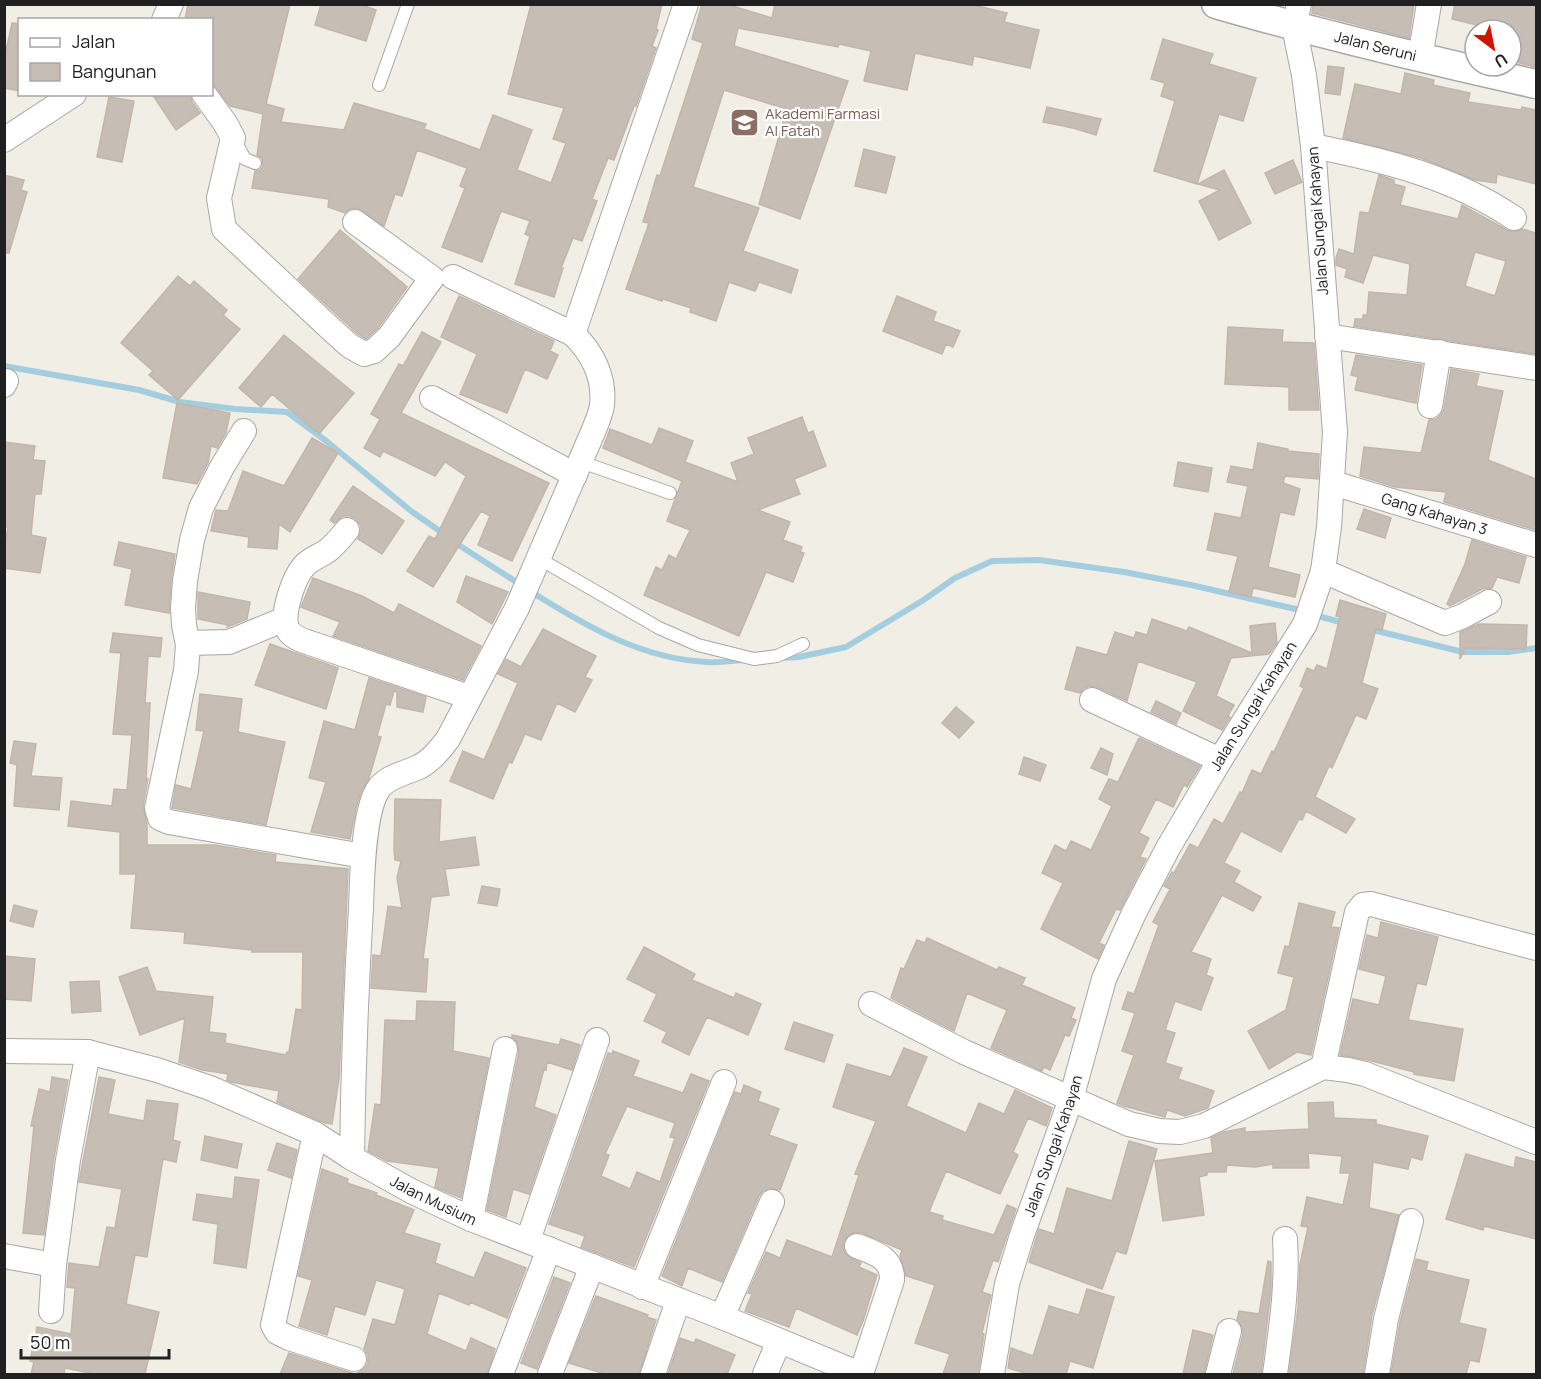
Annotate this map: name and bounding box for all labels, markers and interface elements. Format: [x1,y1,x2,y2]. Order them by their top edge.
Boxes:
legend [18,18,213,96]
north arrow [1463,18,1523,78]
street label: Jalan Seruni [1332,26,1419,66]
text: Jalan [72,29,115,53]
text: U [1490,48,1512,73]
text: Bangunan [72,59,156,83]
place label: Akademi Farmasi Al Fatah [765,103,880,141]
school or university icon: Akademi Farmasi Al Fatah [728,107,760,139]
street label: Jalan Sungai Kahayan [1302,146,1333,296]
street label: Gang Kahayan 3 [1379,487,1490,540]
street label: Jalan Sungai Kahayan [1205,637,1302,775]
street label: Jalan Sungai Kahayan [1018,1072,1087,1220]
street label: Jalan Musium [387,1170,480,1230]
scale bar [21,1322,170,1360]
text: 50 m [30,1330,70,1354]

